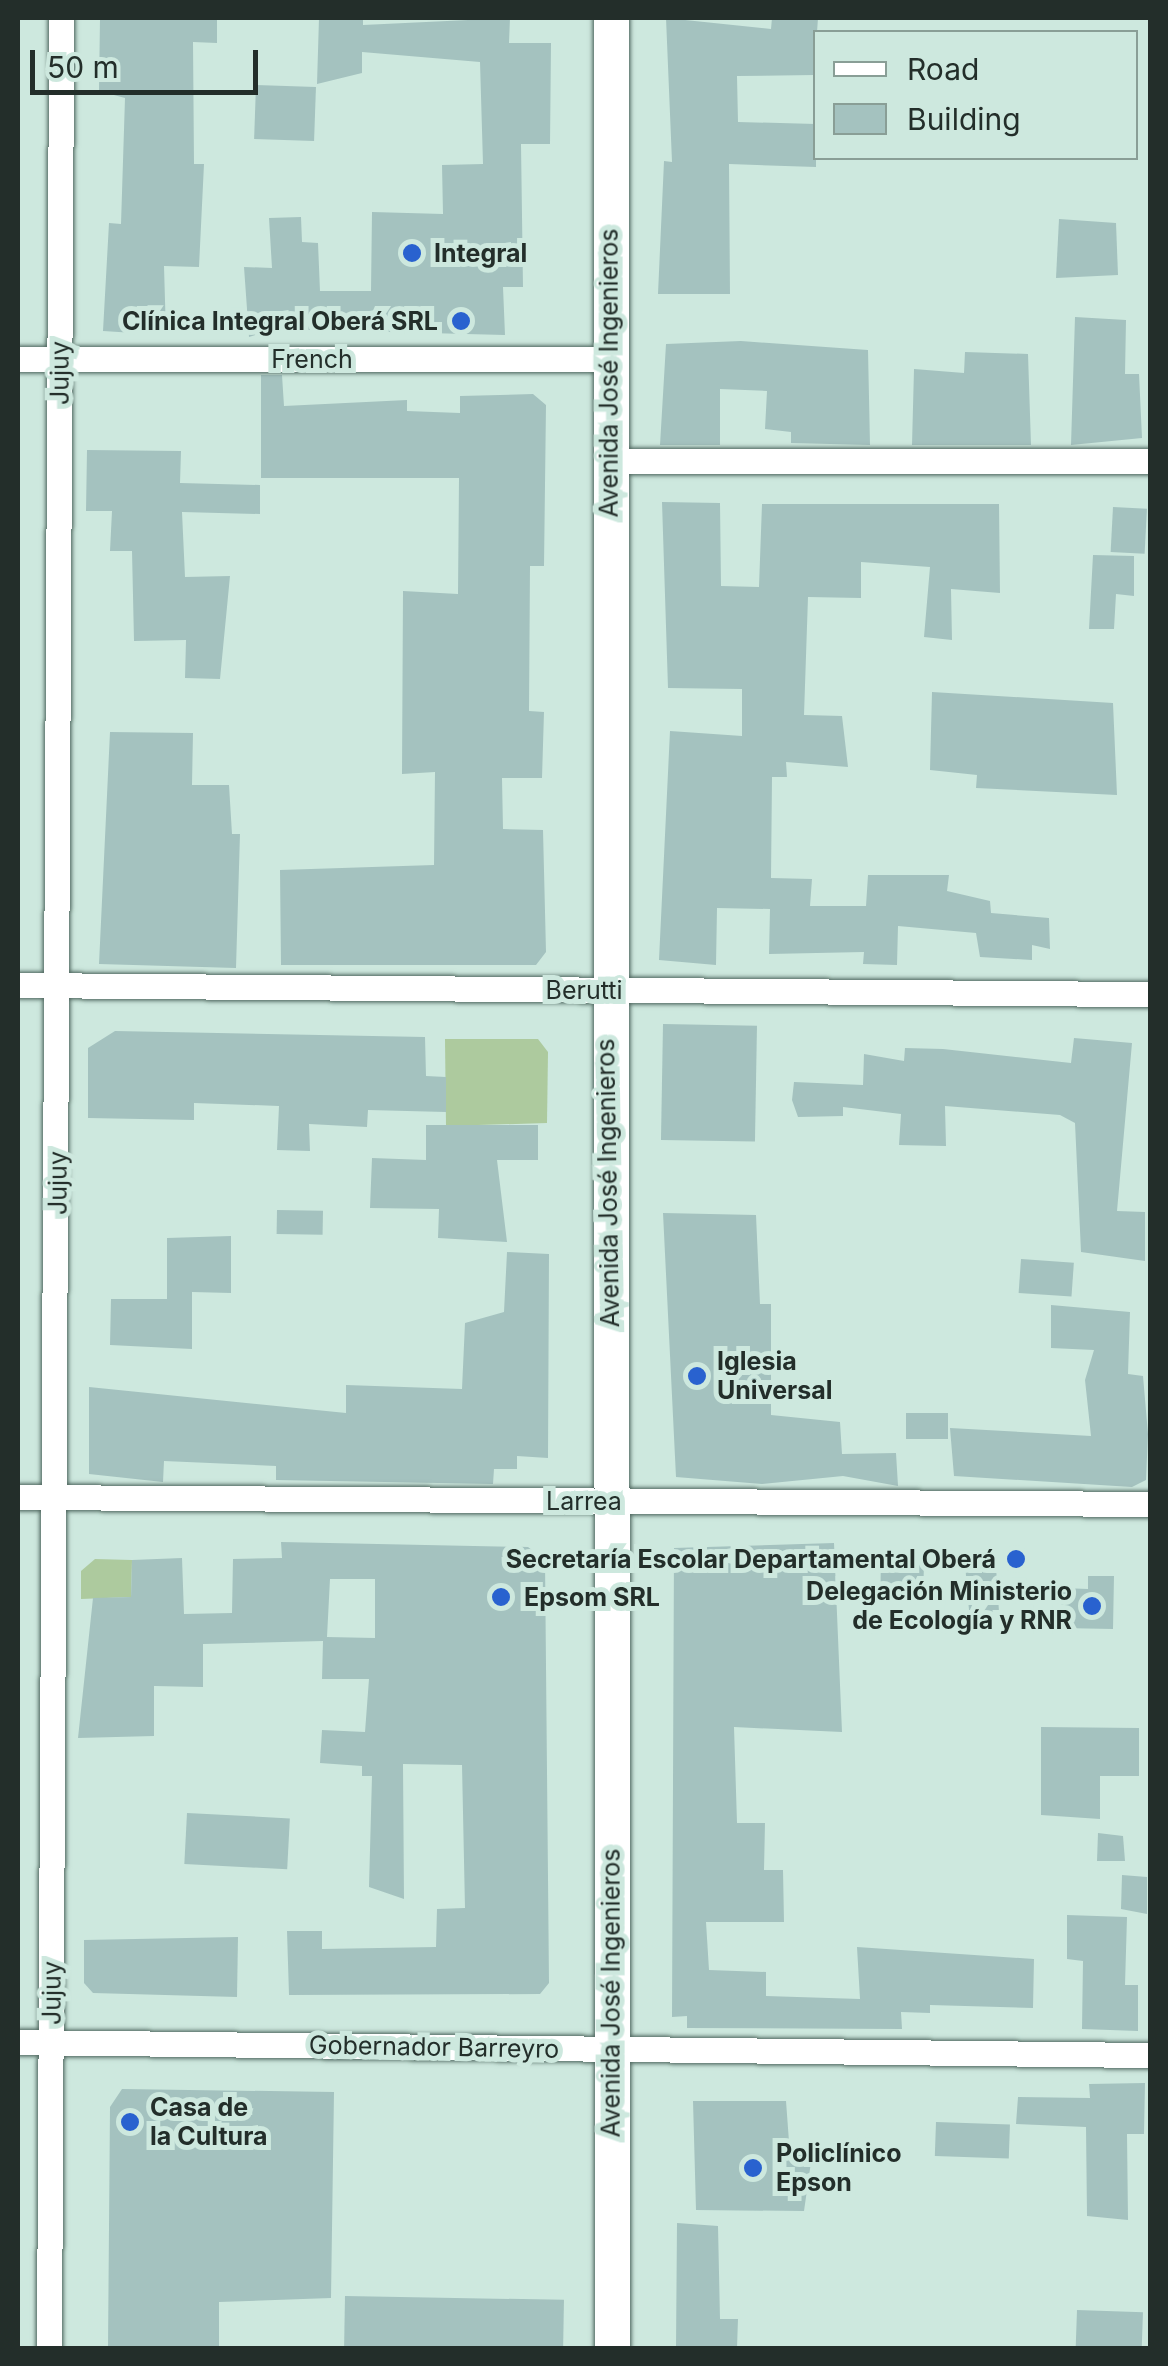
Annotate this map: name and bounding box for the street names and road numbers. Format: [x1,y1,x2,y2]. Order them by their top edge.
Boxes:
street label: Avenida José Ingenieros [594,229,624,517]
street label: Jujuy [45,341,75,405]
street label: French [271,344,353,374]
street label: Berutti [546,975,622,1005]
street label: Avenida José Ingenieros [590,1038,626,1328]
street label: Jujuy [43,1151,73,1215]
street label: Larrea [546,1486,622,1516]
street label: Avenida José Ingenieros [596,1849,626,2137]
street label: Jujuy [37,1961,67,2025]
street label: Gobernador Barreyro [309,2030,559,2064]

